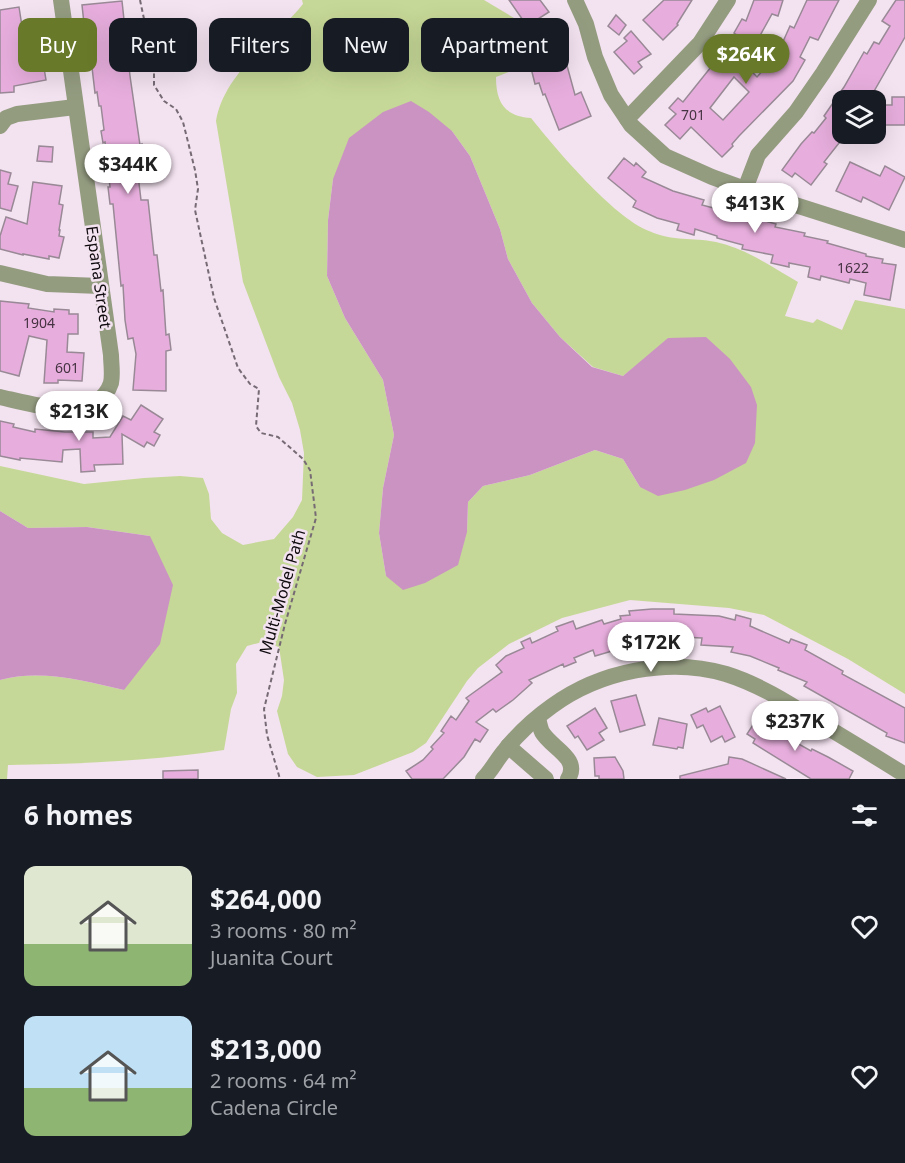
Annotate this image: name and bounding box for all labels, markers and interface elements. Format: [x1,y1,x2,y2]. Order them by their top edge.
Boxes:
chip: Buy [18,18,97,72]
chip: Rent [109,18,197,72]
chip: Filters [209,18,311,72]
chip: New [323,18,409,72]
chip: Apartment [421,18,569,72]
pin: $264K [704,34,788,85]
text: $264K [716,40,776,67]
map controls [832,90,886,144]
button: layers [832,90,886,144]
house number: 701 [681,105,705,124]
pin: $344K [86,144,170,195]
text: $344K [98,150,158,177]
pin: $413K [713,183,797,234]
text: $413K [725,189,785,216]
street label: Espana Street [81,224,117,330]
house number: 1622 [837,258,869,277]
house number: 1904 [23,313,55,332]
house number: 601 [55,358,79,377]
pin: $213K [37,391,121,442]
text: $213K [49,397,109,424]
street label: Multi-Model Path [254,527,310,657]
pin: $172K [609,622,693,673]
text: $172K [621,628,681,655]
pin: $237K [753,701,837,752]
text: $237K [765,707,825,734]
text: 6 homes [24,797,133,833]
icon: filters [848,799,881,832]
text: $264,000 [210,881,322,917]
icon: home [72,890,144,962]
icon: heart [848,910,881,943]
text: 3 rooms · 80 m² [210,917,357,944]
text: Juanita Court [210,944,333,971]
text: $213,000 [210,1031,322,1067]
icon: home [72,1040,144,1112]
icon: heart [848,1060,881,1093]
text: 2 rooms · 64 m² [210,1067,357,1094]
text: Cadena Circle [210,1094,338,1121]

